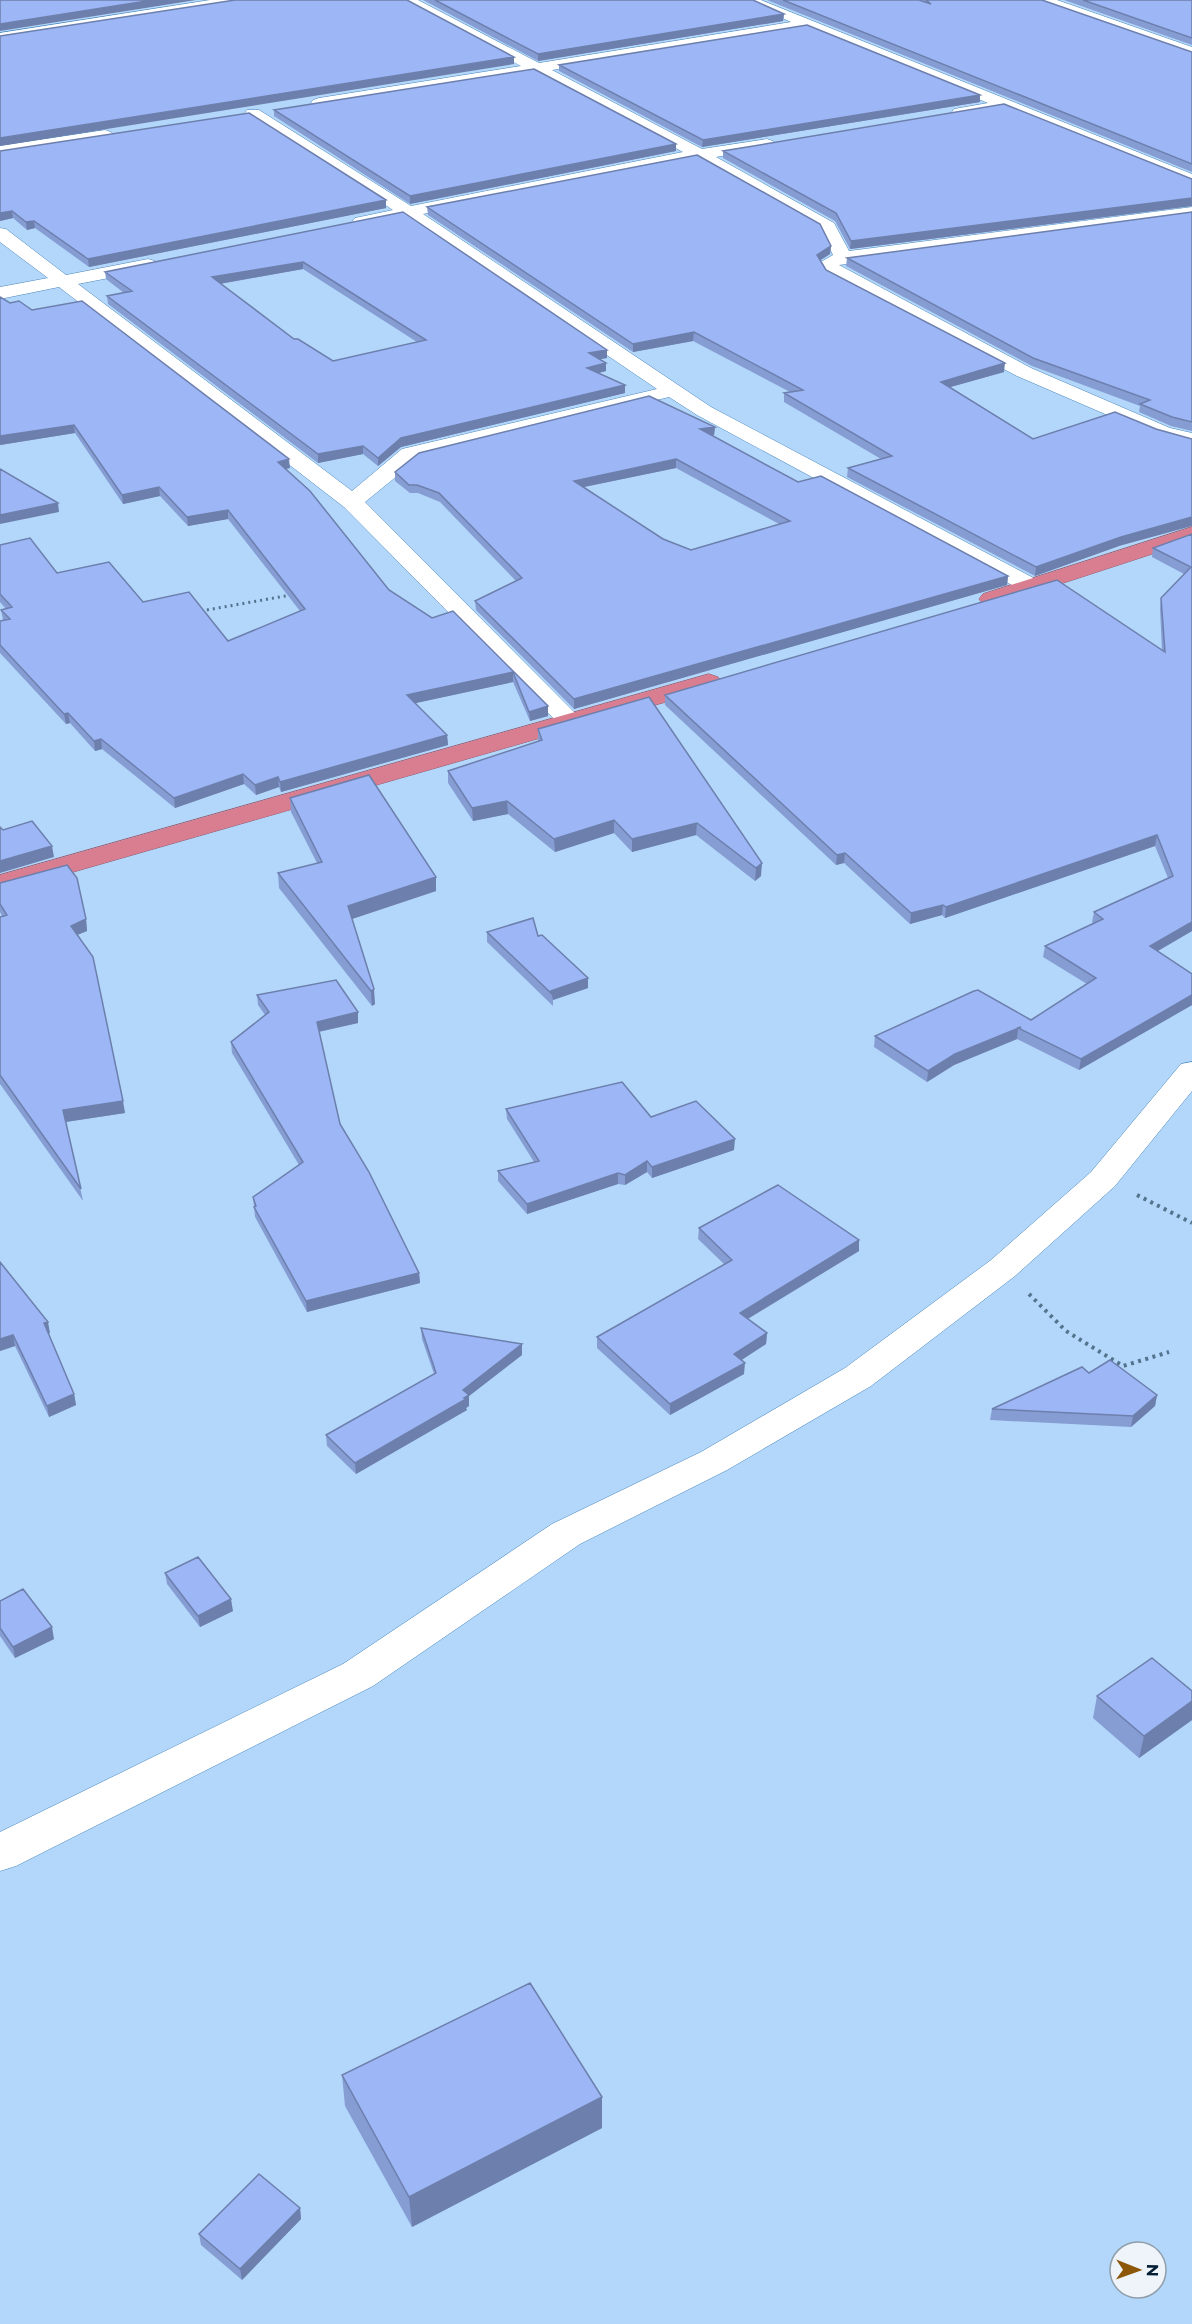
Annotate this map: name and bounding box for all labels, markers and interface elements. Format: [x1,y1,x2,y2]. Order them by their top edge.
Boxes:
north arrow [1108,2240,1168,2300]
text: N [1143,2264,1162,2277]

